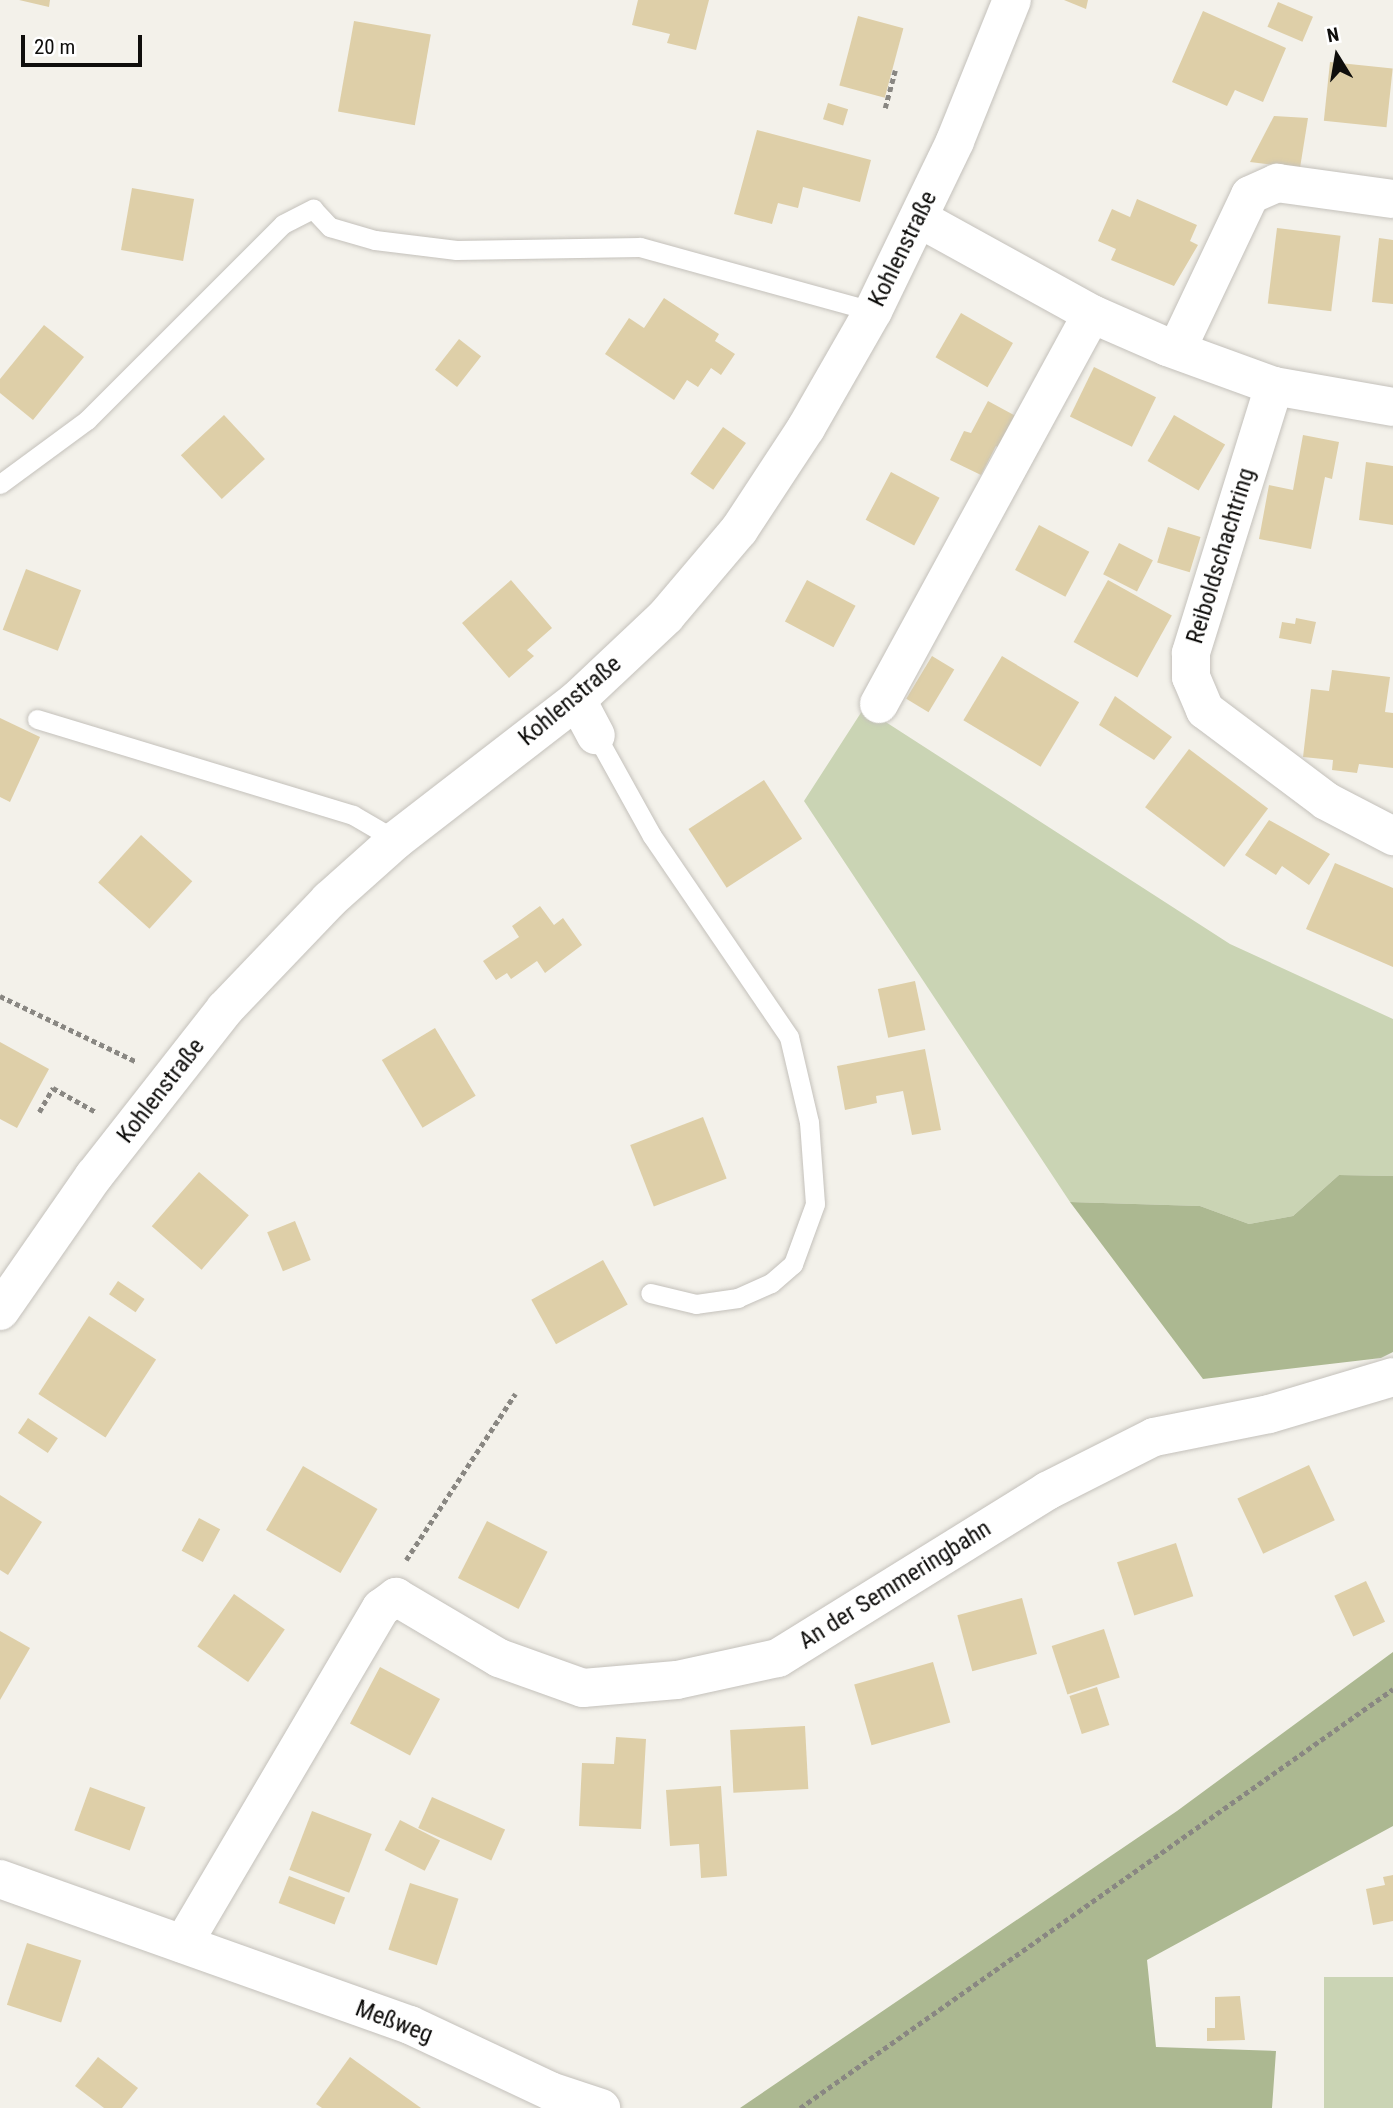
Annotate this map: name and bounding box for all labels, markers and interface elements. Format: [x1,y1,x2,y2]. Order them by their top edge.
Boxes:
scale bar [24,21,145,65]
north arrow [1302,21,1372,91]
text: N [1325,22,1341,47]
text: 20 m [34,35,75,59]
street label: Kohlenstraße [863,187,943,311]
street label: Reiboldschachtring [1181,465,1261,647]
street label: Kohlenstraße [513,650,627,752]
street label: Kohlenstraße [111,1033,211,1149]
street label: An der Semmeringbahn [794,1514,996,1656]
street label: Meßweg [351,1994,437,2050]

